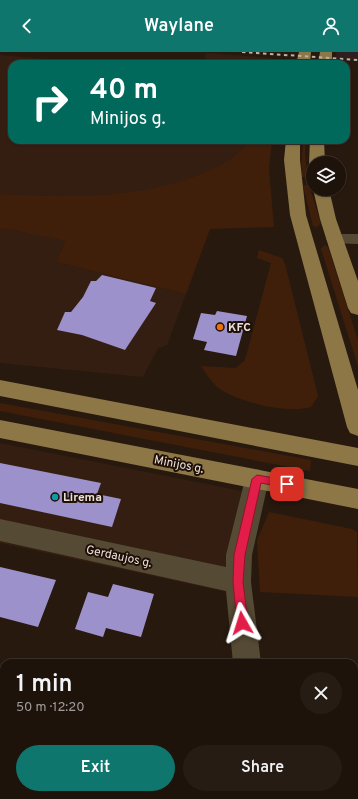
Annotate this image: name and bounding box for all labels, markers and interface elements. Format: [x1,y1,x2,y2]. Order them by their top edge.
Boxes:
icon: back [16,15,38,37]
text: Waylane [144,15,214,38]
icon: person [320,15,342,37]
text: 40 m [90,73,158,109]
icon: right [24,76,76,128]
text: Minijos g. [90,108,166,131]
map controls [306,156,346,196]
button: layers [306,156,346,196]
place label: KFC [228,320,251,336]
marker: KFC [215,322,225,332]
street label: Minijos g. [153,452,205,478]
pin [270,467,304,501]
icon: arrive [276,473,298,495]
place label: Lirema [63,490,102,506]
marker: Lirema [50,492,60,502]
street label: Gerdaujos g. [84,542,153,572]
position arrow [221,602,263,644]
text: 1 min [16,670,73,700]
button: close [300,672,342,714]
text: 50 m · 12:20 [16,700,85,716]
button: Exit [16,745,175,791]
button: Share [183,745,342,791]

